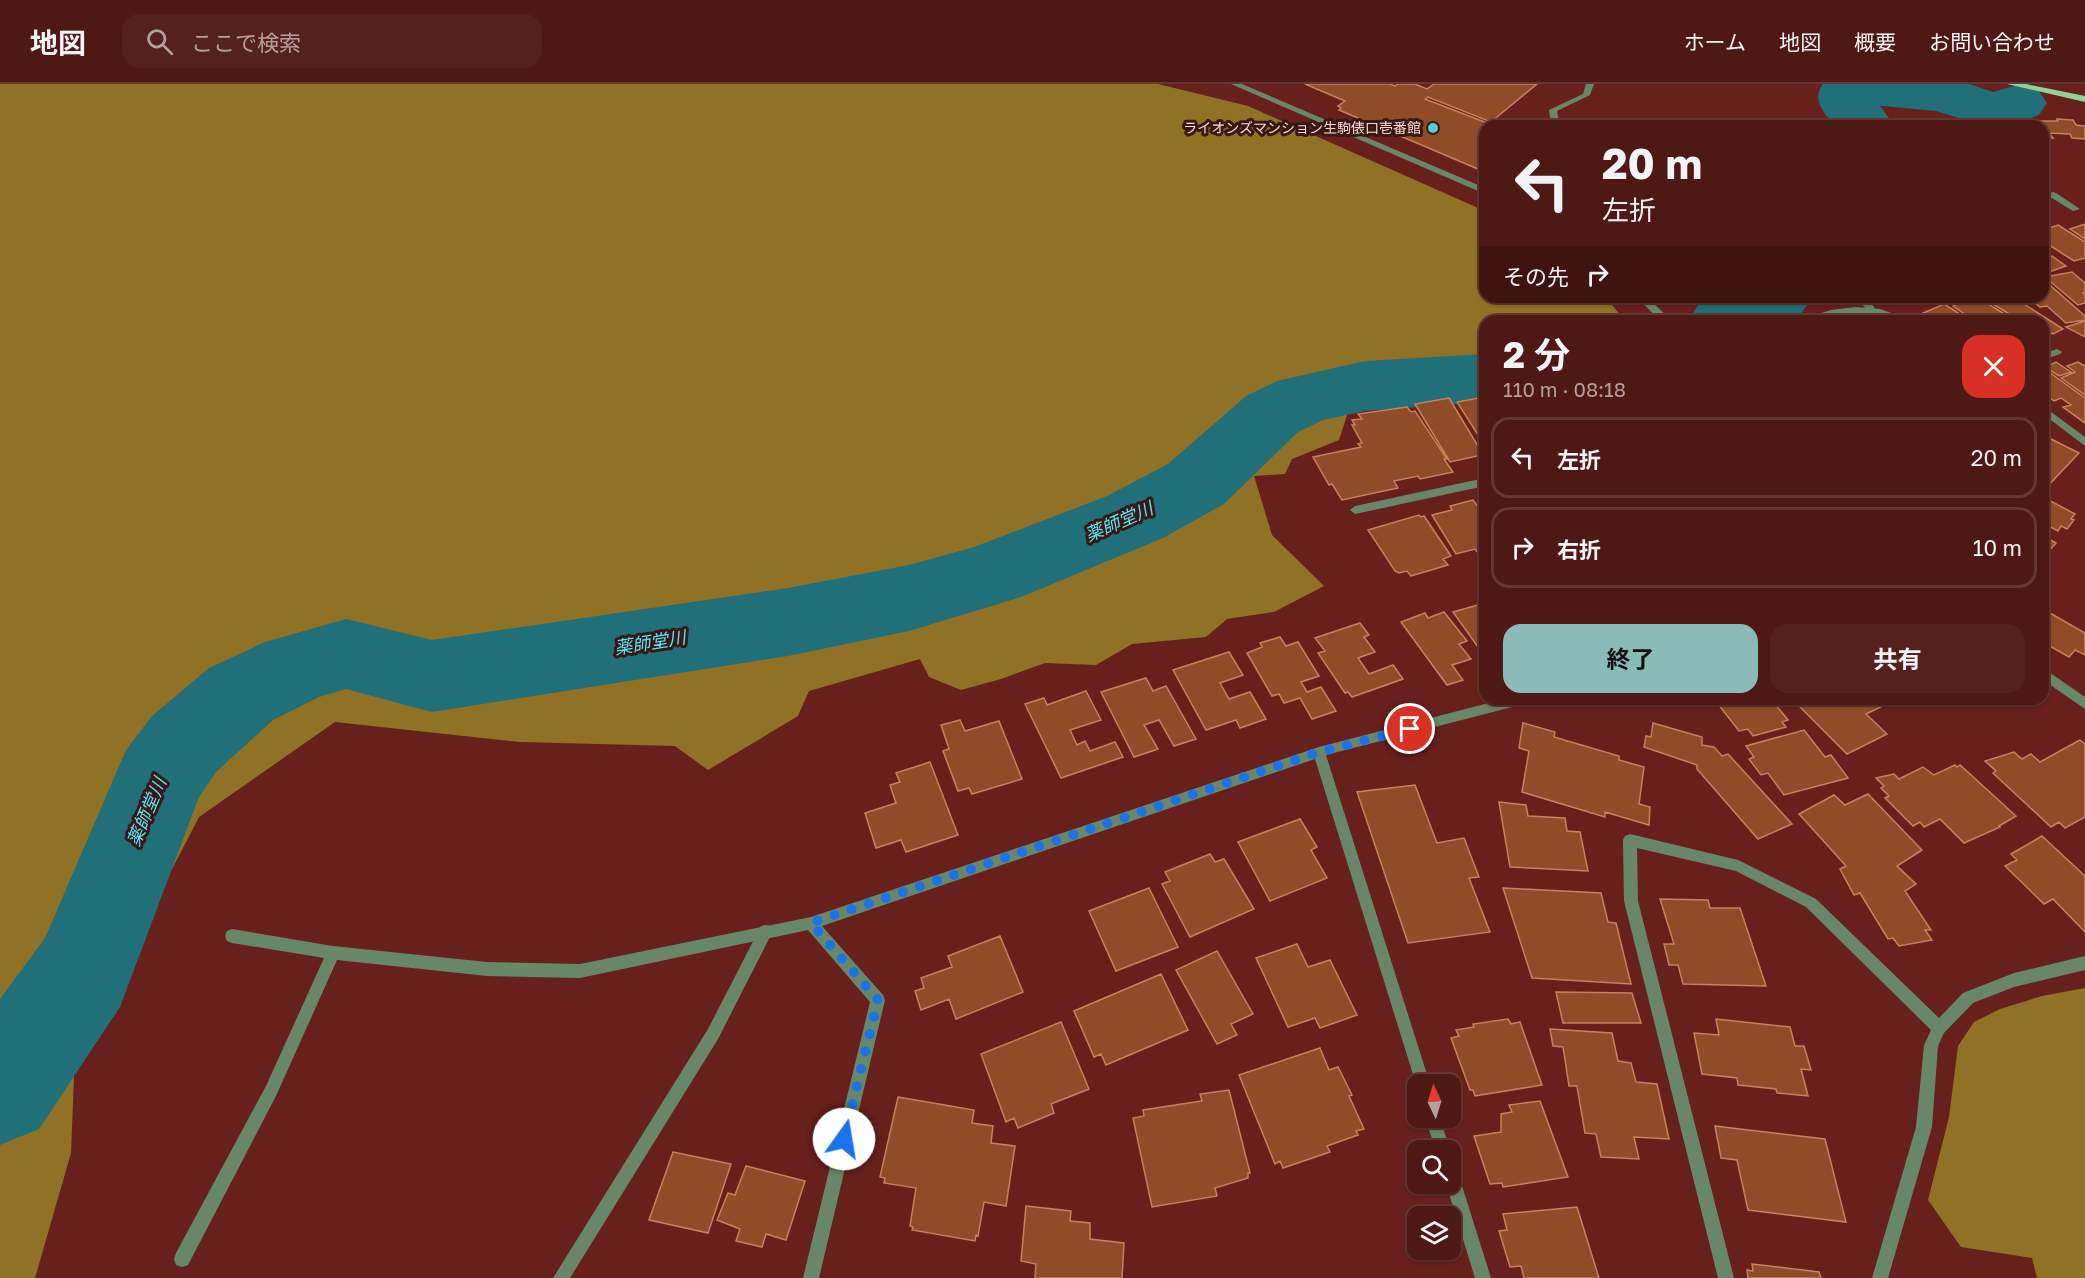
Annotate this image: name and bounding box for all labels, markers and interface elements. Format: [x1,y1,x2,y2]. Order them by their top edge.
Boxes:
search box [122,14,542,68]
icon: search [143,25,176,58]
text: 地図 [30,26,86,59]
text: ここで検索 [191,29,301,56]
text: ホーム [1684,29,1746,55]
text: 地図 [1779,29,1821,55]
text: 概要 [1854,29,1896,55]
text: お問い合わせ [1929,29,2055,55]
place label: ライオンズマンション生駒俵口壱番館 [1183,119,1421,136]
marker: ライオンズマンション生駒俵口壱番館 [1426,121,1440,135]
text: 20 m [1602,138,1702,188]
icon: left [1503,144,1581,222]
text: 左折 [1602,194,1656,226]
icon: right [1581,258,1614,291]
text: その先 [1503,263,1569,290]
text: 2 分 [1503,333,1570,376]
button: close [1962,335,2025,398]
text: 110 m · 08:18 [1503,377,1626,401]
icon: left [1506,441,1539,474]
text: 20 m [1971,444,2022,471]
text: 左折 [1557,446,1601,473]
water label: 薬師堂川 [1081,496,1158,546]
icon: right [1506,531,1539,564]
text: 10 m [1973,534,2022,561]
text: 右折 [1557,536,1601,563]
button: 終了 [1503,624,1758,693]
button: 共有 [1770,624,2025,693]
water label: 薬師堂川 [613,625,689,659]
pin [1384,703,1435,754]
icon: arrive [1393,712,1426,745]
water label: 薬師堂川 [122,772,171,849]
north arrow [1407,1074,1461,1128]
map controls [1407,1074,1461,1260]
position arrow [812,1107,876,1171]
button: search [1407,1140,1461,1194]
button: layers [1407,1206,1461,1260]

